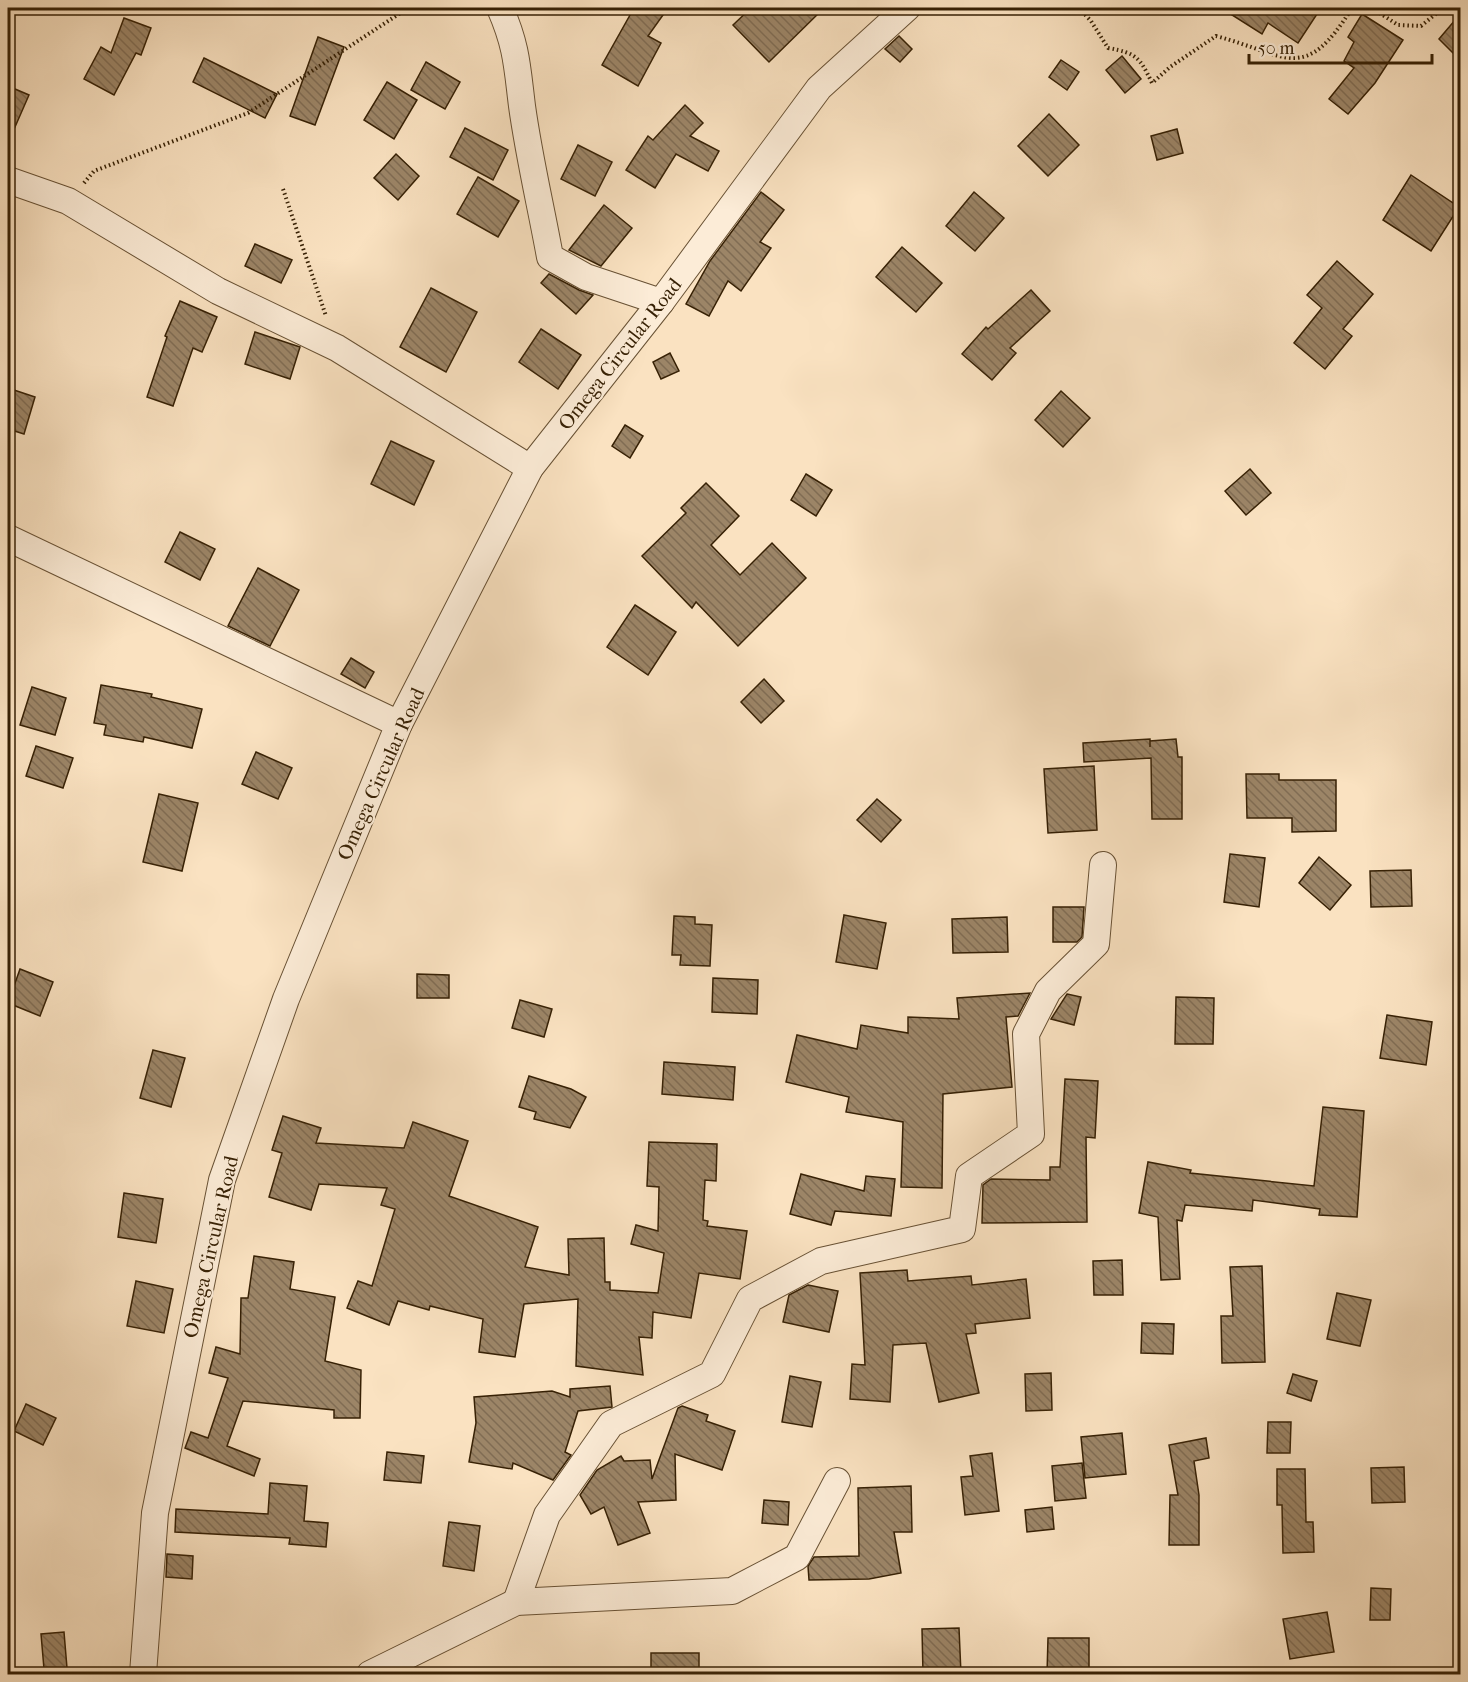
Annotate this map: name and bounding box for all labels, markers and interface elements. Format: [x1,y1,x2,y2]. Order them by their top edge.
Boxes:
scale bar [1249,27,1432,65]
text: 50 m [1258,38,1295,59]
street label: Omega Circular Road [554,273,687,435]
street label: Omega Circular Road [333,683,430,864]
street label: Omega Circular Road [179,1153,243,1340]

